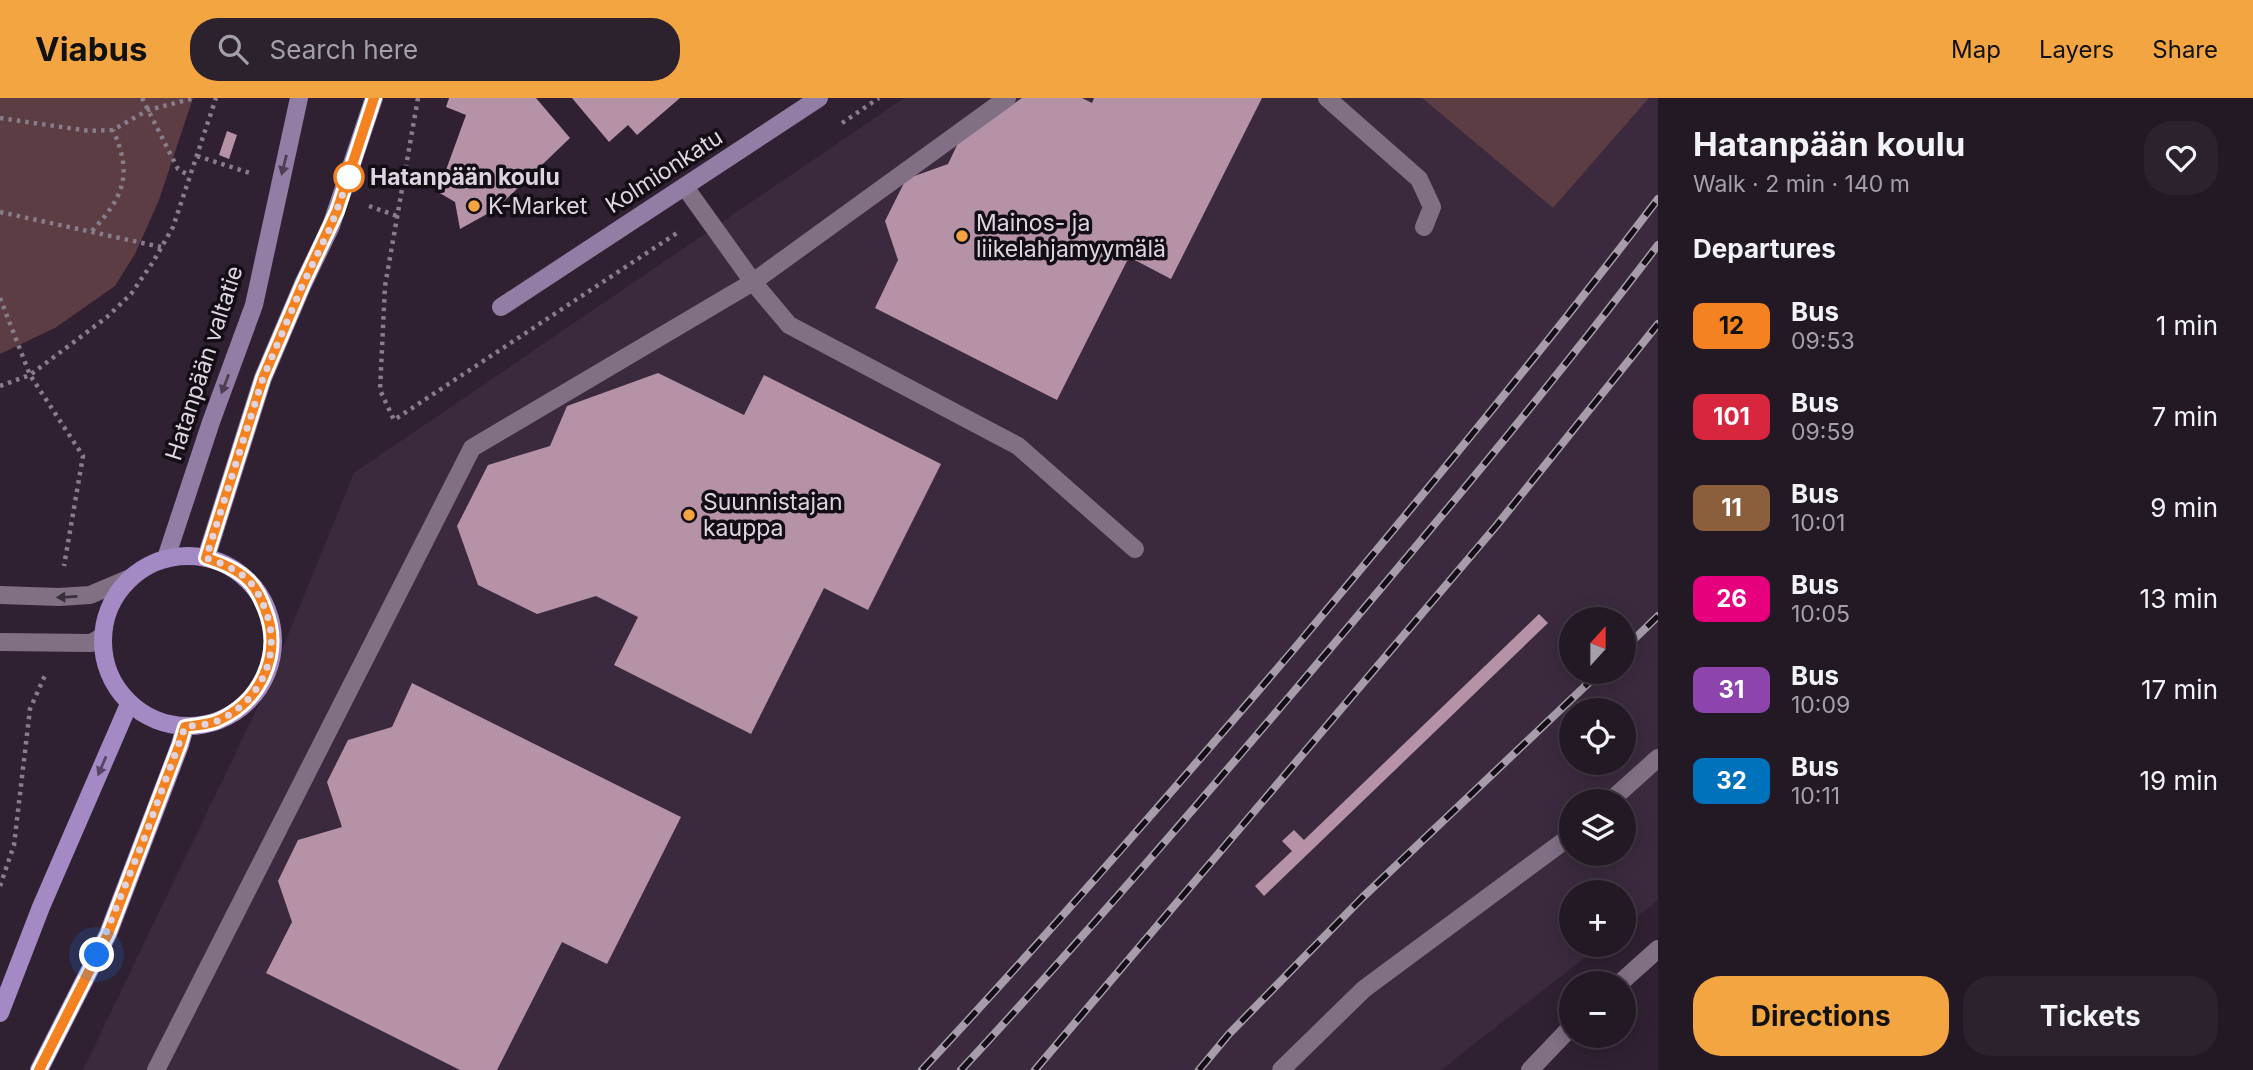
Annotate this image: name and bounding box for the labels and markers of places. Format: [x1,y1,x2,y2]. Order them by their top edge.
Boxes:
marker: Hatanpään koulu [334,162,364,192]
place label: Hatanpään koulu [370,163,560,191]
place label: K-Market [488,192,588,220]
marker: K-Market [466,198,482,214]
place label: Mainos- ja liikelahjamyymälä [976,209,1166,263]
marker: Mainos- ja liikelahjamyymälä [954,228,970,244]
place label: Suunnistajan kauppa [703,488,842,542]
marker: Suunnistajan kauppa [681,507,697,523]

